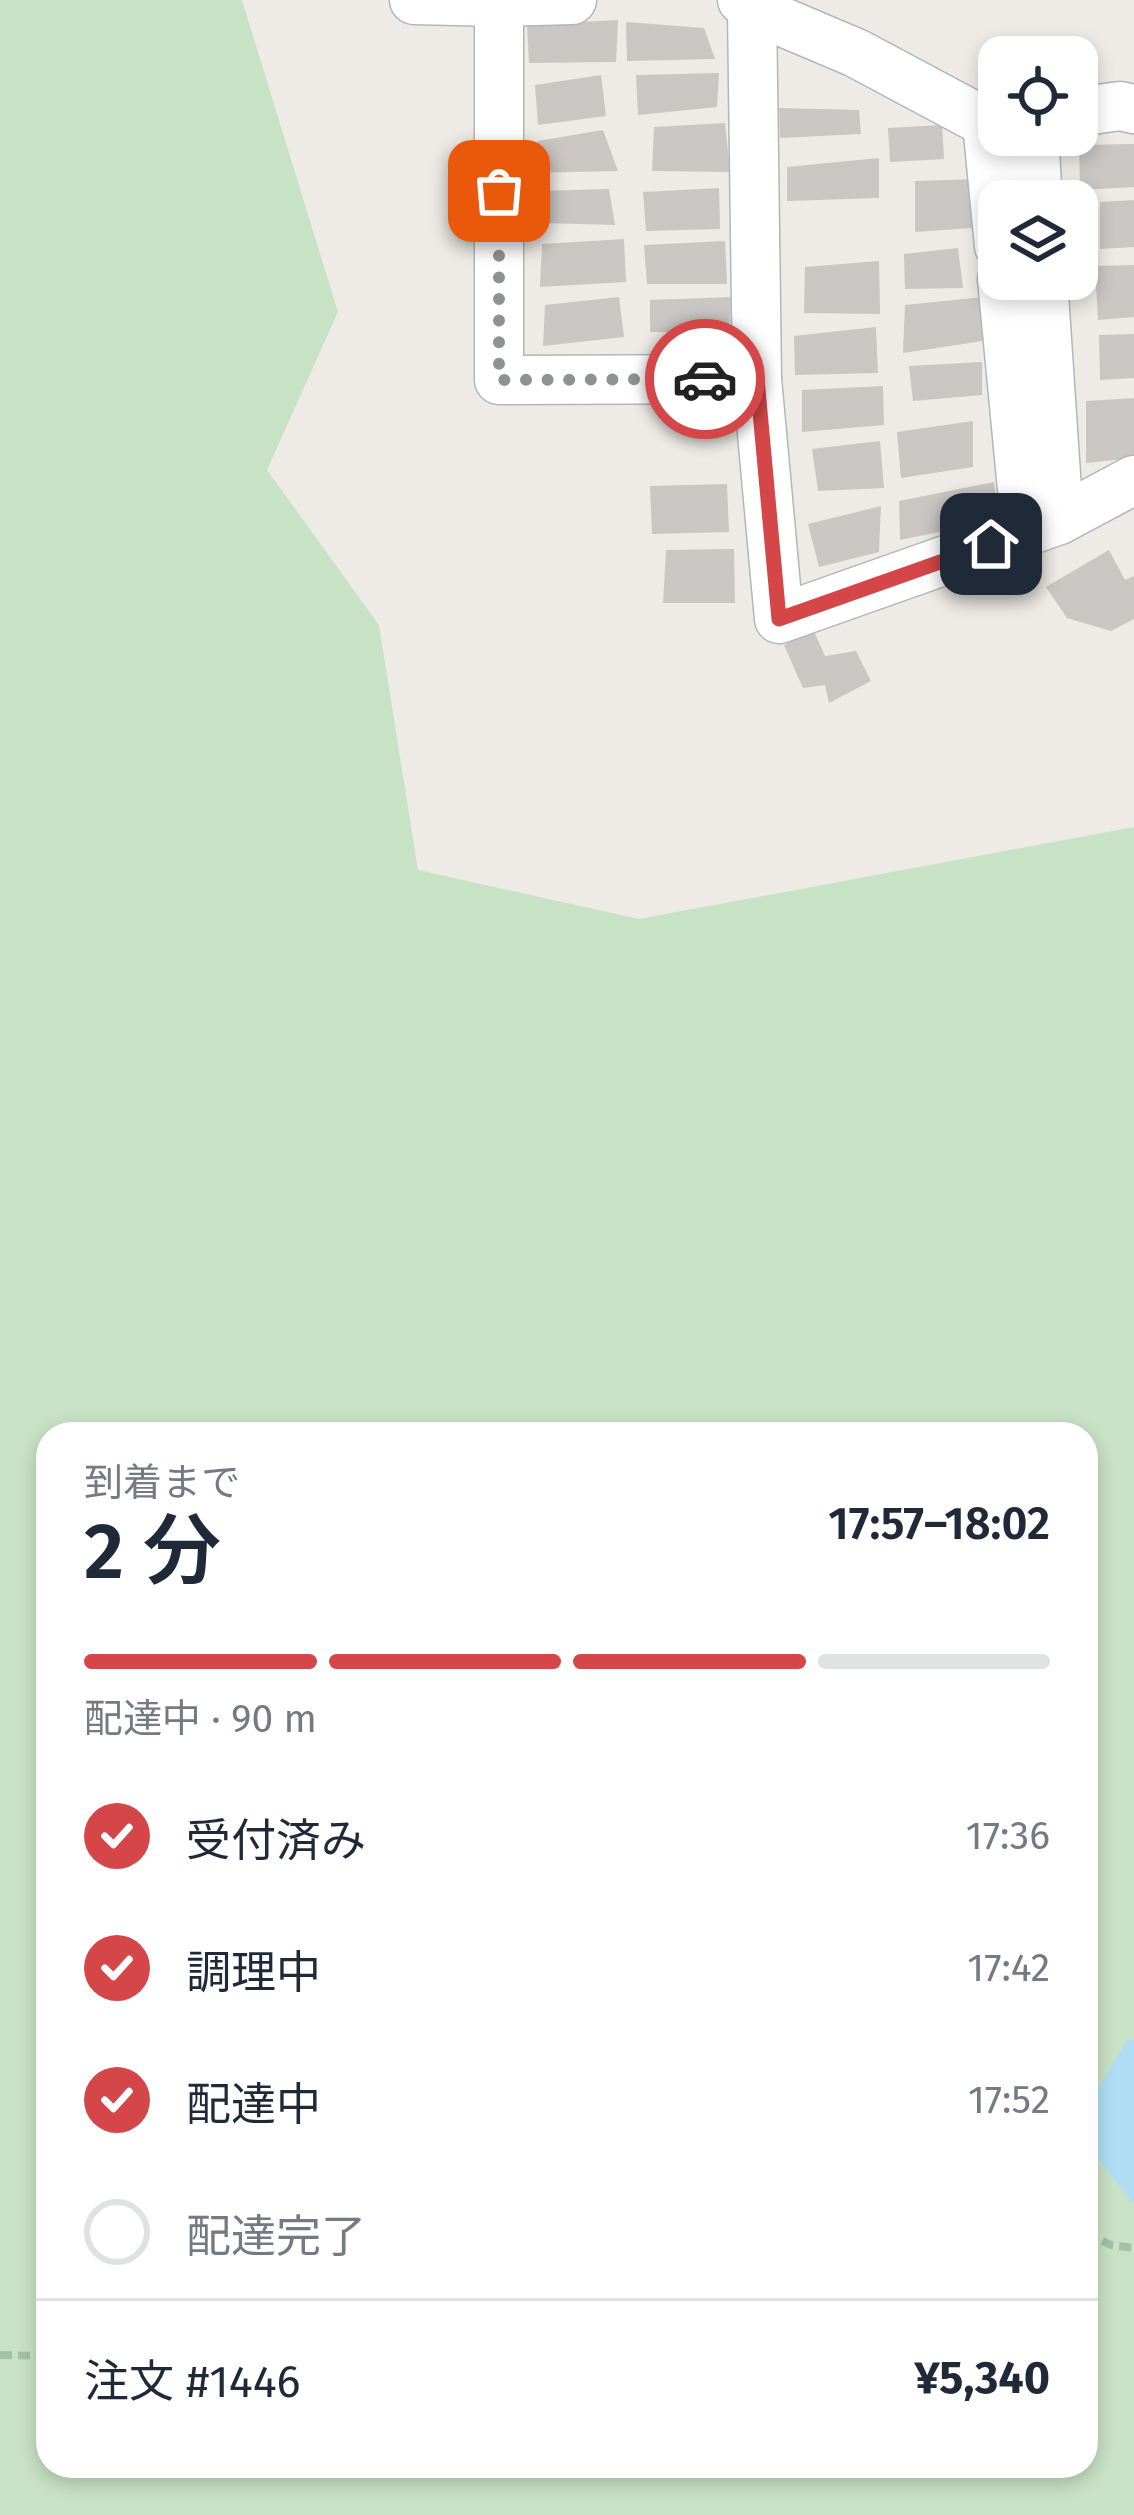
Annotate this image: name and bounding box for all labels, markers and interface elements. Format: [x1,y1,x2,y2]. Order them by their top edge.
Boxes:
map controls [978,36,1098,300]
button: locate [978,36,1098,156]
pin [448,140,550,242]
icon: bag [466,158,532,224]
button: layers [978,180,1098,300]
courier [645,319,765,439]
icon: car [672,346,738,412]
pin [940,493,1042,595]
icon: home [958,511,1024,577]
text: 到着まで [84,1460,240,1506]
text: 17:57–18:02 [828,1497,1050,1551]
text: 2 分 [84,1505,221,1599]
text: 配達中 · 90 m [84,1696,317,1742]
icon: check [84,1803,150,1869]
text: 17:36 [966,1813,1050,1859]
text: 受付済み [186,1814,366,1868]
icon: check [84,1935,150,2001]
text: 17:42 [967,1945,1050,1991]
text: 調理中 [186,1946,321,2000]
icon: check [84,2067,150,2133]
text: 17:52 [968,2077,1050,2123]
text: 配達中 [186,2078,321,2132]
text: 配達完了 [186,2210,366,2264]
text: ¥5,340 [914,2351,1050,2405]
text: 注文 #1446 [84,2355,301,2409]

